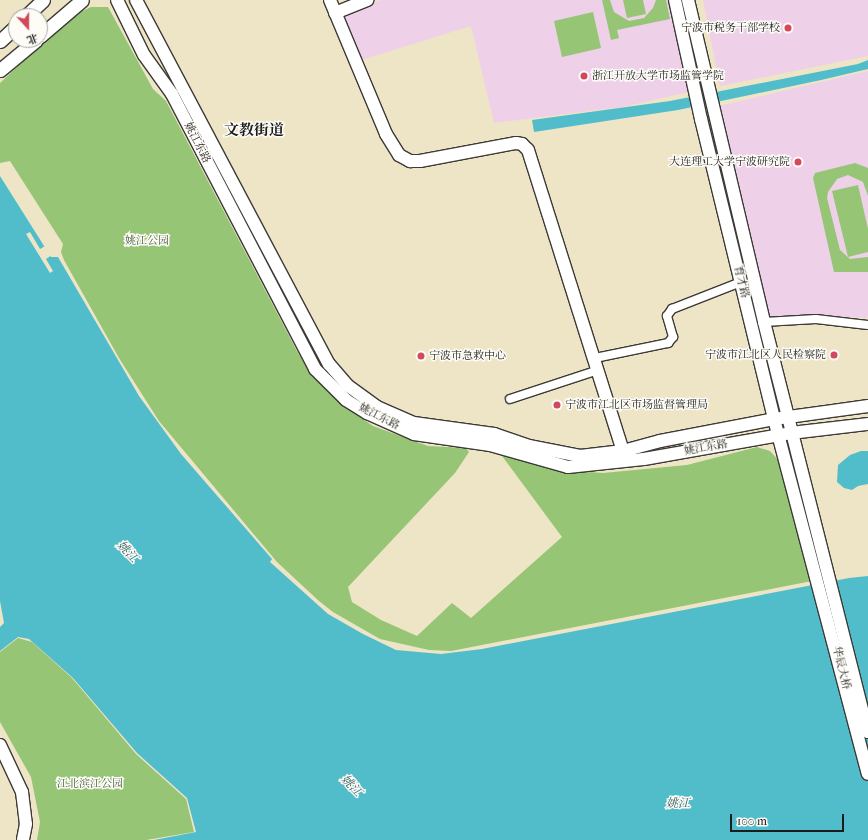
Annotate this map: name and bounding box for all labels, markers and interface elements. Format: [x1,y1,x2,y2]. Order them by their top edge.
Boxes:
north arrow [8,8,48,48]
place label: 宁波市税务干部学校 [681,21,780,35]
marker: 宁波市税务干部学校 [783,23,793,33]
text: 北 [25,31,40,47]
place label: 浙江开放大学市场监管学院 [592,69,724,83]
marker: 浙江开放大学市场监管学院 [579,71,589,81]
street label: 姚江东路 [181,120,213,166]
district label: 文教街道 [224,122,284,140]
place label: 大连理工大学宁波研究院 [669,155,790,169]
marker: 大连理工大学宁波研究院 [793,157,803,167]
park label: 姚江公园 [125,234,169,248]
street label: 育才路 [731,264,751,300]
place label: 宁波市江北区人民检察院 [705,348,826,362]
place label: 宁波市急救中心 [429,349,506,363]
marker: 宁波市江北区人民检察院 [829,350,839,360]
marker: 宁波市急救中心 [416,351,426,361]
place label: 宁波市江北区市场监督管理局 [565,398,708,412]
marker: 宁波市江北区市场监督管理局 [552,400,562,410]
street label: 姚江东路 [356,401,402,433]
street label: 姚江东路 [683,438,729,458]
water label: 姚江 [113,538,141,566]
street label: 华辰大桥 [829,645,853,691]
water label: 姚江 [337,772,365,800]
park label: 江北滨江公园 [57,777,123,791]
water label: 姚江 [666,797,690,811]
scale bar [732,806,846,832]
text: 100 m [737,814,767,828]

